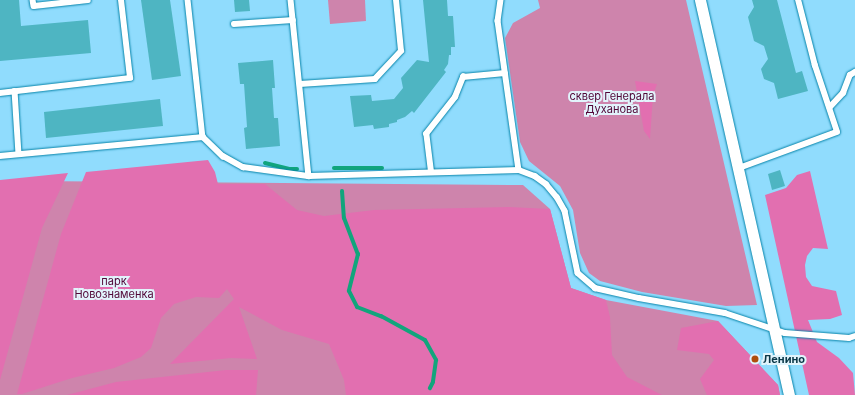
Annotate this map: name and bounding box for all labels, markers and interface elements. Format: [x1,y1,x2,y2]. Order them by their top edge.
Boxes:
park label: сквер Генерала Духанова [569,90,655,116]
park label: парк Новознаменка [74,275,154,301]
place label: Ленино [763,352,805,366]
marker: Ленино [750,354,760,364]

